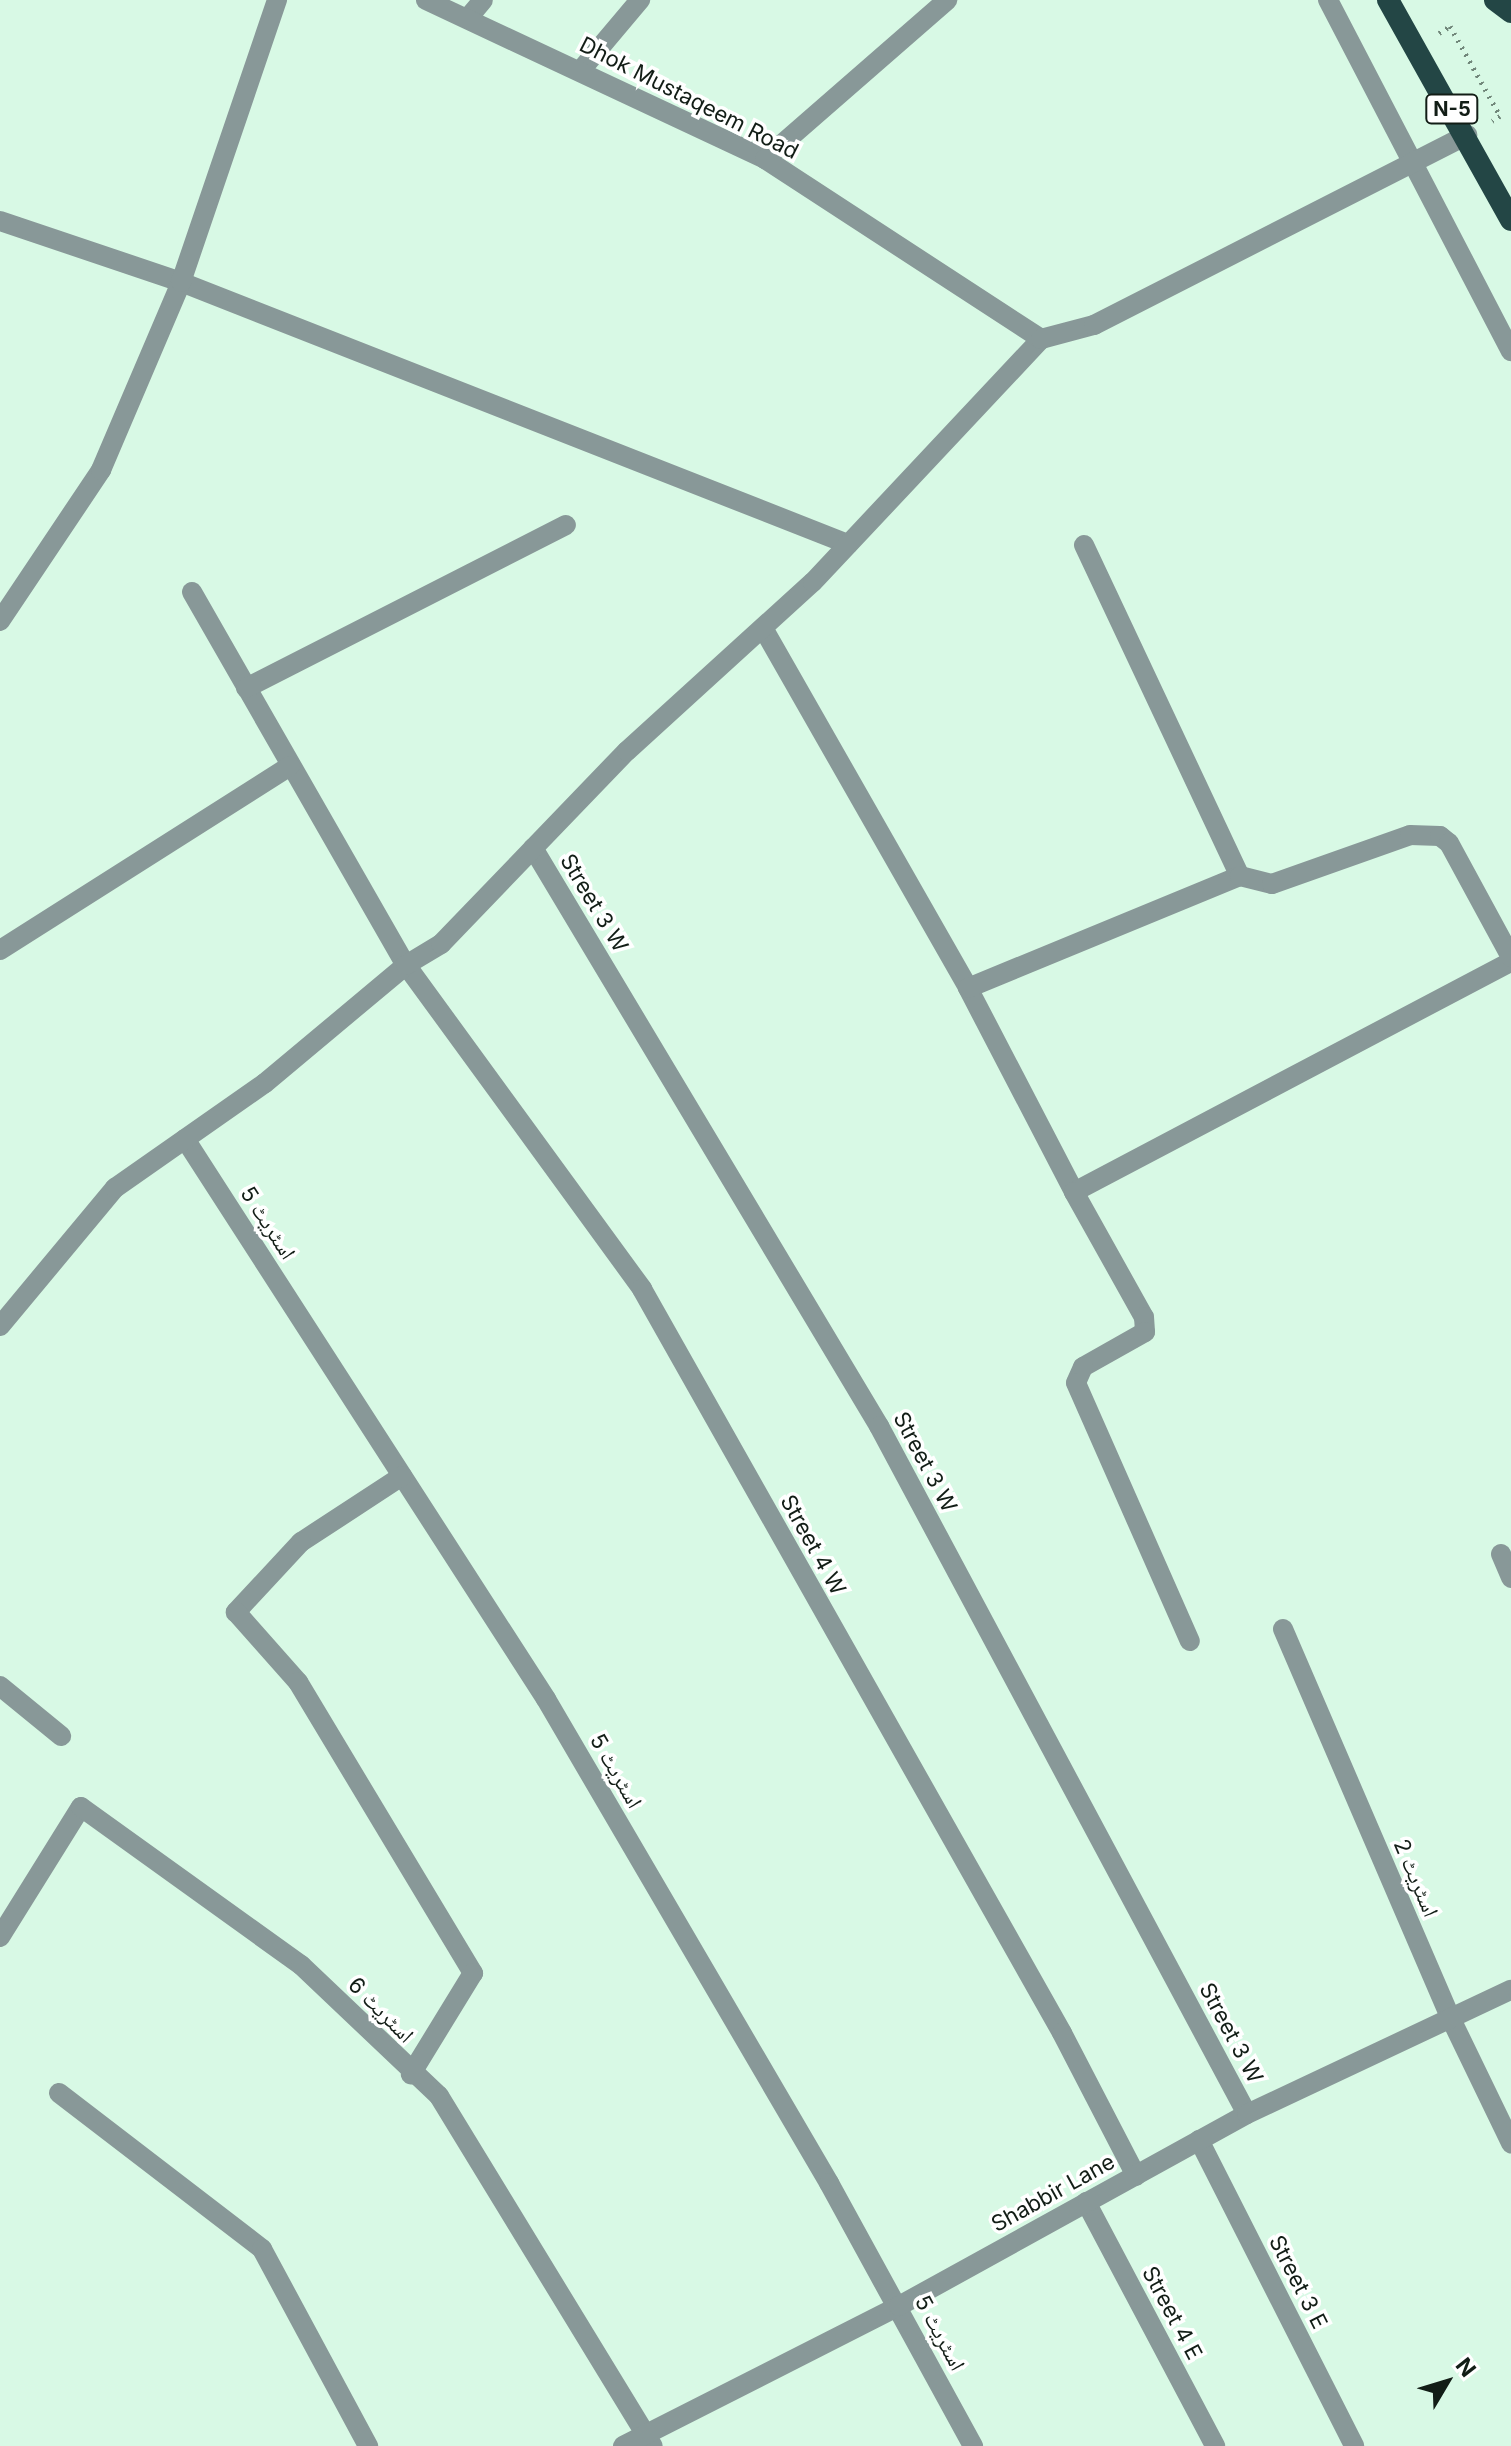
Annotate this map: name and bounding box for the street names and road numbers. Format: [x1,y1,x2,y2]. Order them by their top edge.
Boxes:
street label: Dhok Mustaqeem Road [575,31,803,165]
road number: N-5 [1424,93,1480,125]
street label: Street 3 W [554,849,634,957]
street label: اسٹریٹ 5 [235,1182,301,1264]
street label: Street 3 W [888,1407,962,1517]
street label: Street 4 W [775,1490,851,1600]
street label: اسٹریٹ 5 [584,1729,648,1813]
street label: اسٹریٹ 2 [1388,1835,1444,1921]
street label: اسٹریٹ 6 [343,1972,419,2048]
street label: Street 3 W [1194,1978,1268,2088]
street label: Shabbir Lane [987,2148,1119,2238]
street label: Street 3 E [1263,2231,1333,2333]
street label: Street 4 E [1136,2262,1208,2364]
street label: اسٹریٹ 5 [909,2291,971,2375]

